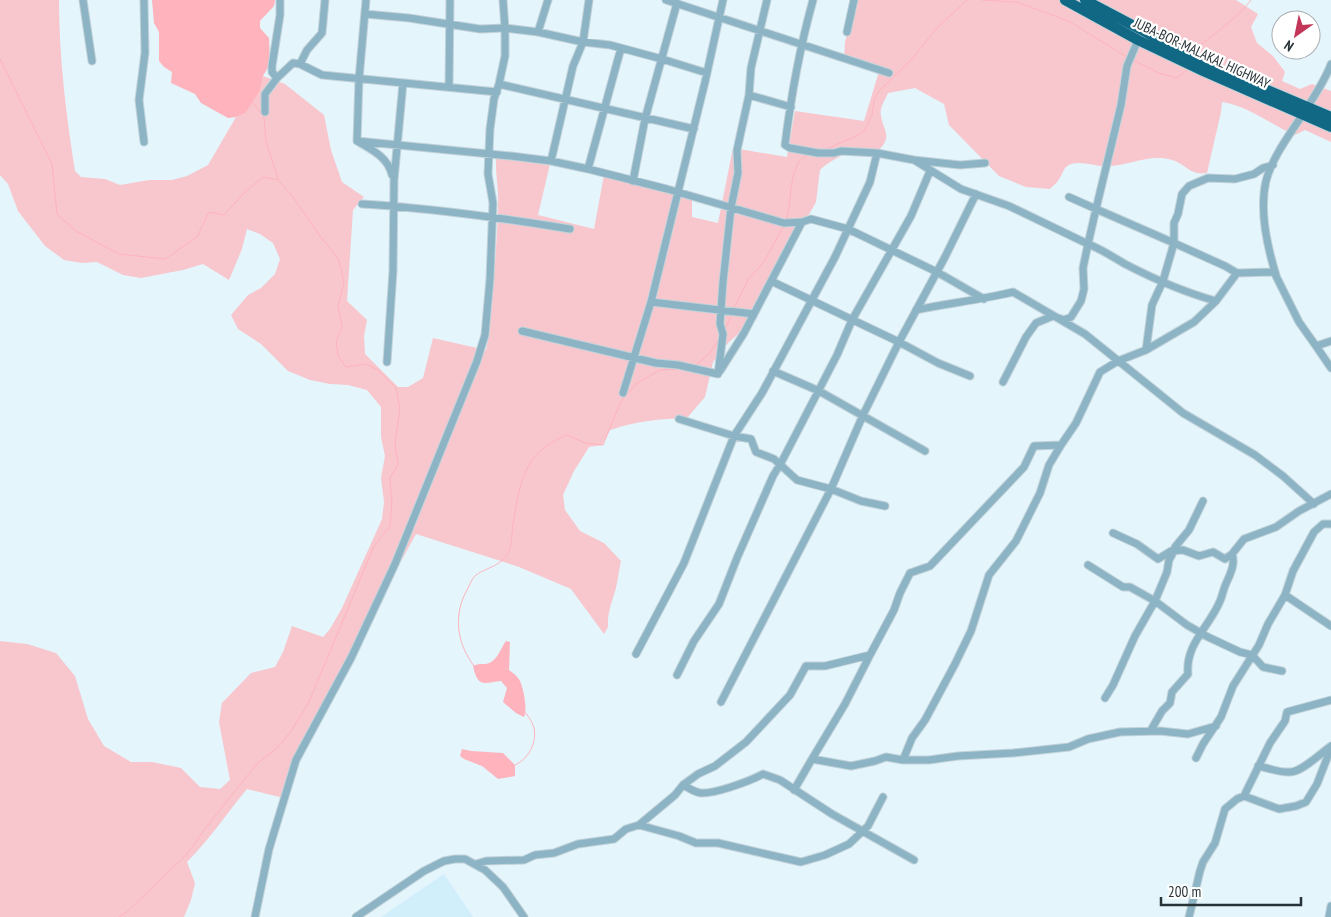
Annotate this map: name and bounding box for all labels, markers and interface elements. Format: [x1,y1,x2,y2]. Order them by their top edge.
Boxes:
north arrow [1271,10,1321,60]
street label: JUBA-BOR-MALAKAL HIGHWAY [1130,13,1273,93]
text: N [1281,36,1297,56]
scale bar [1161,874,1301,906]
text: 200 m [1168,882,1201,901]

